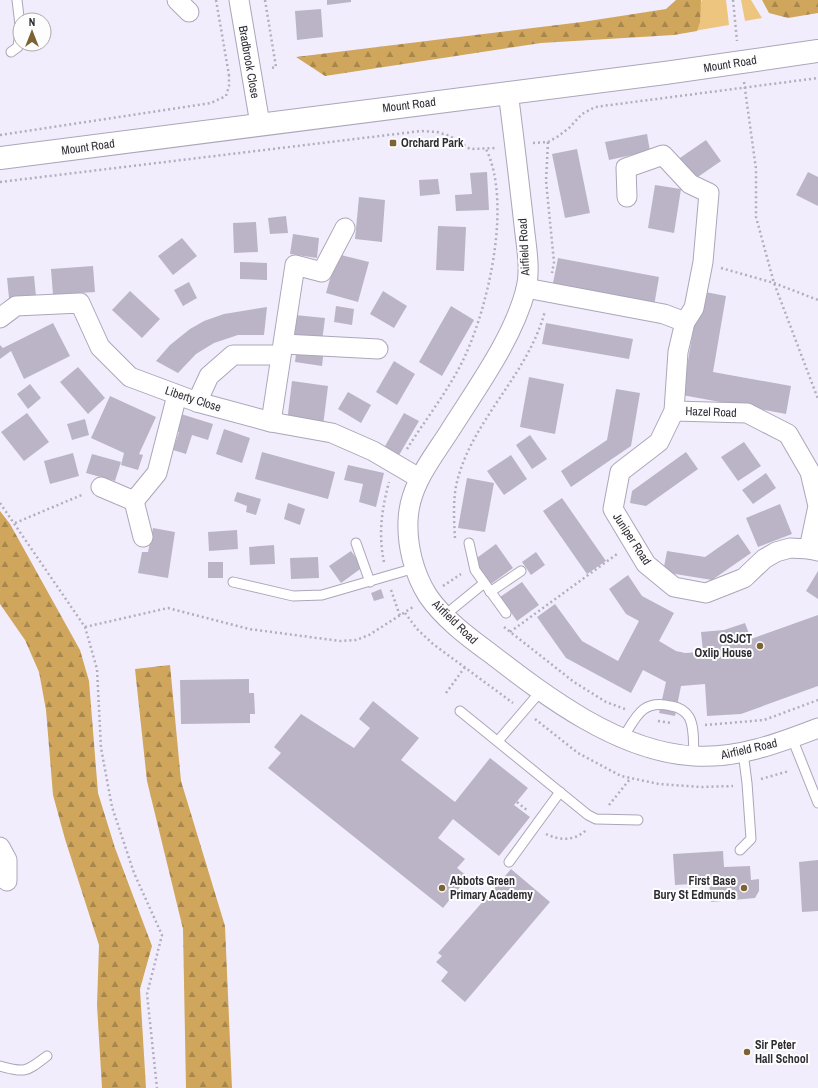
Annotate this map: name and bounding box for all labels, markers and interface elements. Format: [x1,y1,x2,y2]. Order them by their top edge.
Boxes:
north arrow [12,12,52,52]
text: N [29,15,35,29]
street label: Bradbrook Close [235,25,263,99]
street label: Mount Road [702,52,758,76]
street label: Mount Road [381,94,437,116]
street label: Mount Road [60,135,116,159]
place label: Orchard Park [401,135,464,151]
marker: Orchard Park [388,138,398,148]
street label: Airfield Road [515,218,534,277]
street label: Liberty Close [163,382,223,416]
street label: Hazel Road [685,403,737,421]
street label: Juniper Road [609,510,655,568]
street label: Airfield Road [428,596,481,648]
place label: OSJCT Oxlip House [695,631,753,661]
marker: OSJCT Oxlip House [755,641,765,651]
street label: Airfield Road [718,735,779,763]
place label: Abbots Green Primary Academy [450,873,533,903]
place label: First Base Bury St Edmunds [653,873,737,903]
marker: Abbots Green Primary Academy [437,883,447,893]
marker: First Base Bury St Edmunds [739,883,749,893]
place label: Sir Peter Hall School [755,1037,809,1067]
marker: Sir Peter Hall School [742,1047,752,1057]

